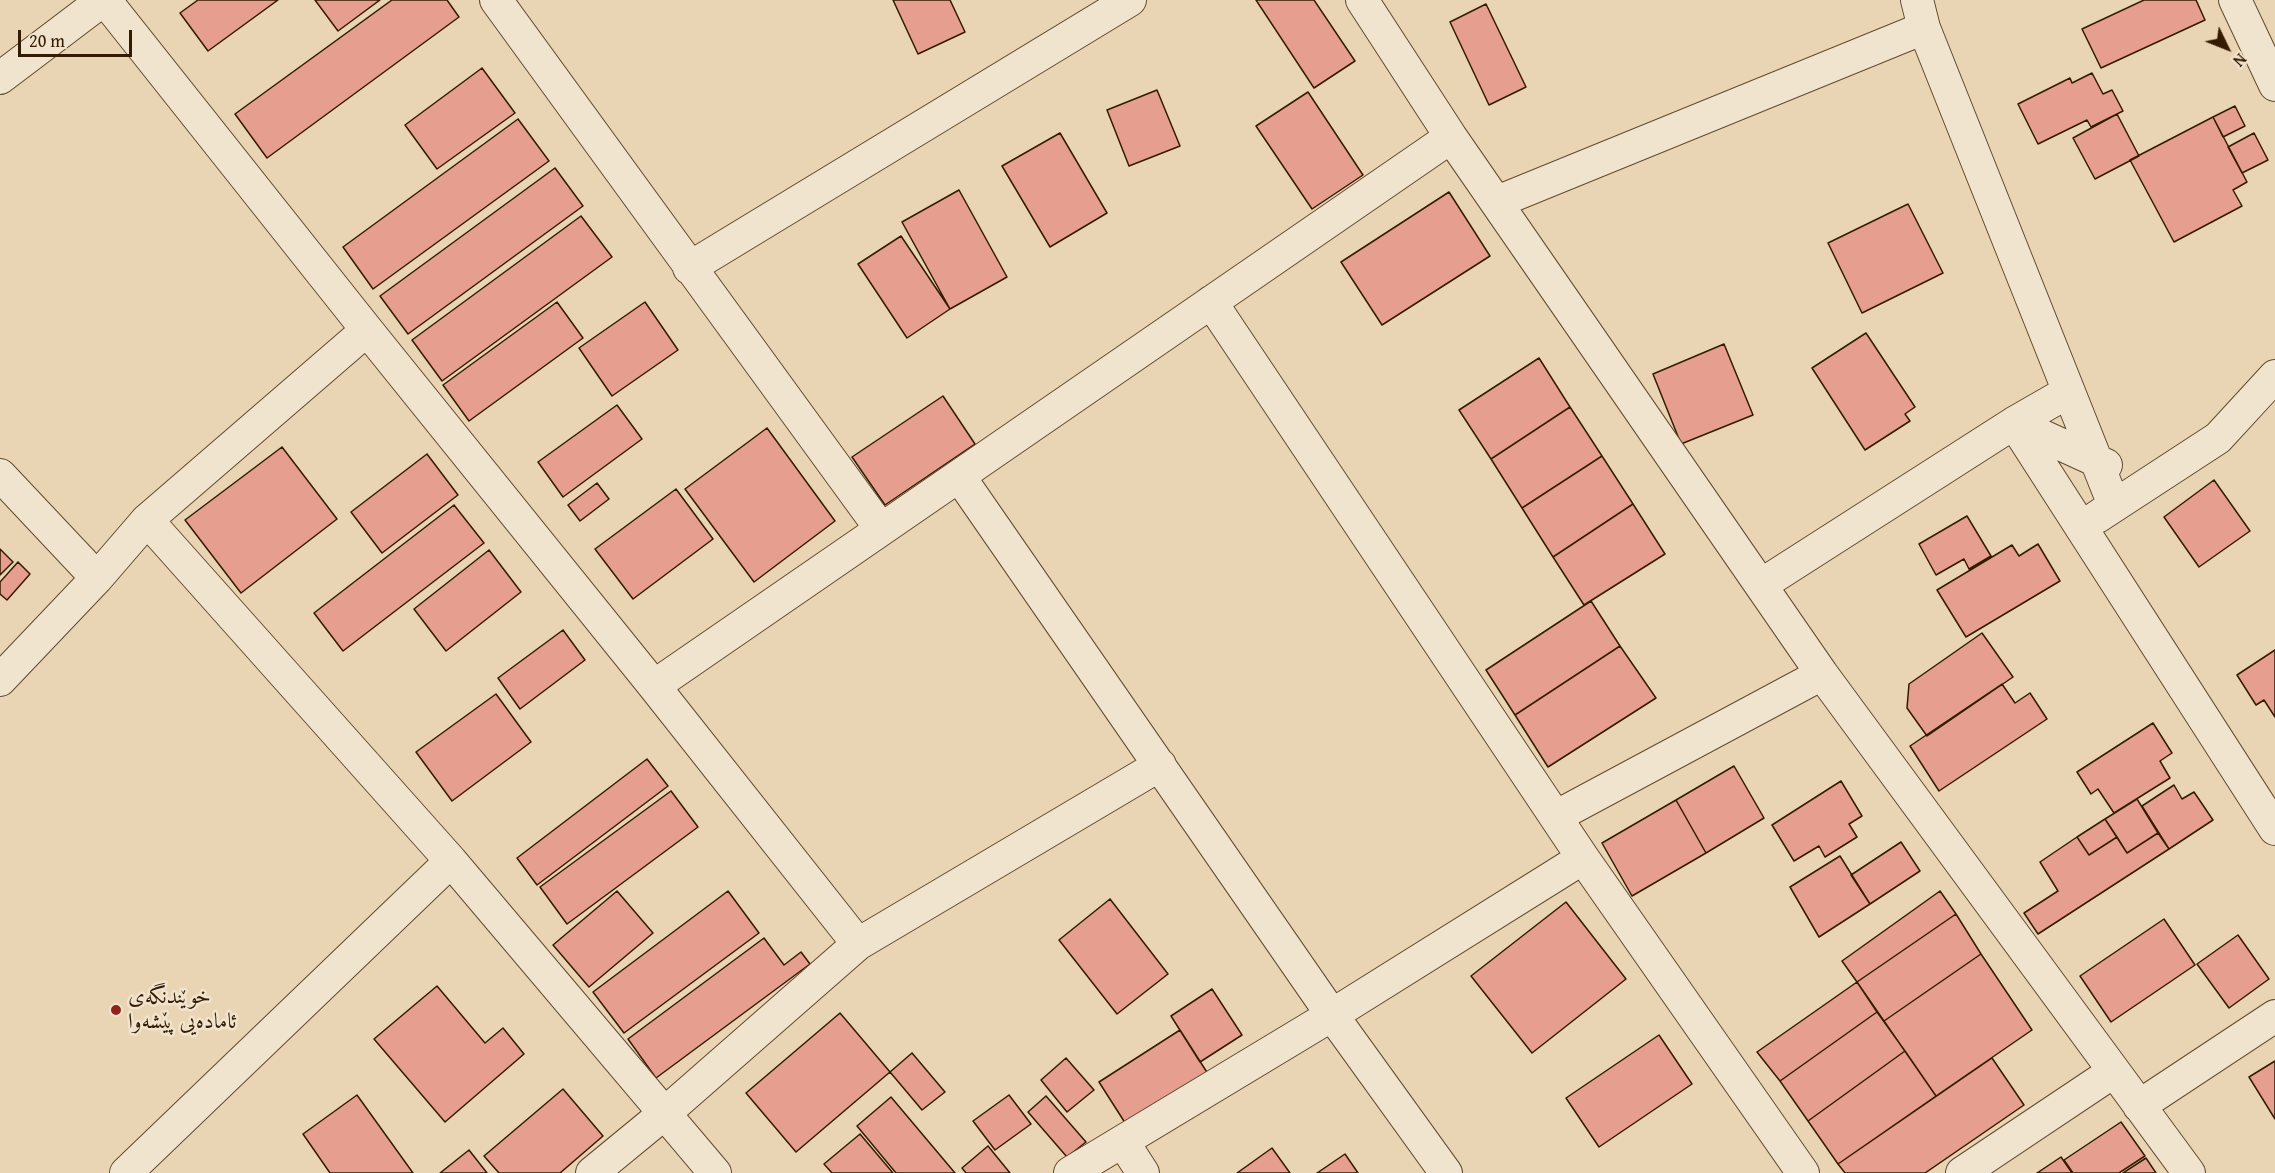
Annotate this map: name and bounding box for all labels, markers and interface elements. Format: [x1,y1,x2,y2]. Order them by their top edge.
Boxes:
scale bar [21,18,135,56]
north arrow [2197,18,2257,78]
text: 20 m [29,27,65,54]
text: N [2228,48,2253,72]
place label: خوێندنگەی ئامادەیی پێشەوا [128,984,236,1036]
marker: خوێندنگەی ئامادەیی پێشەوا [109,1003,123,1017]

